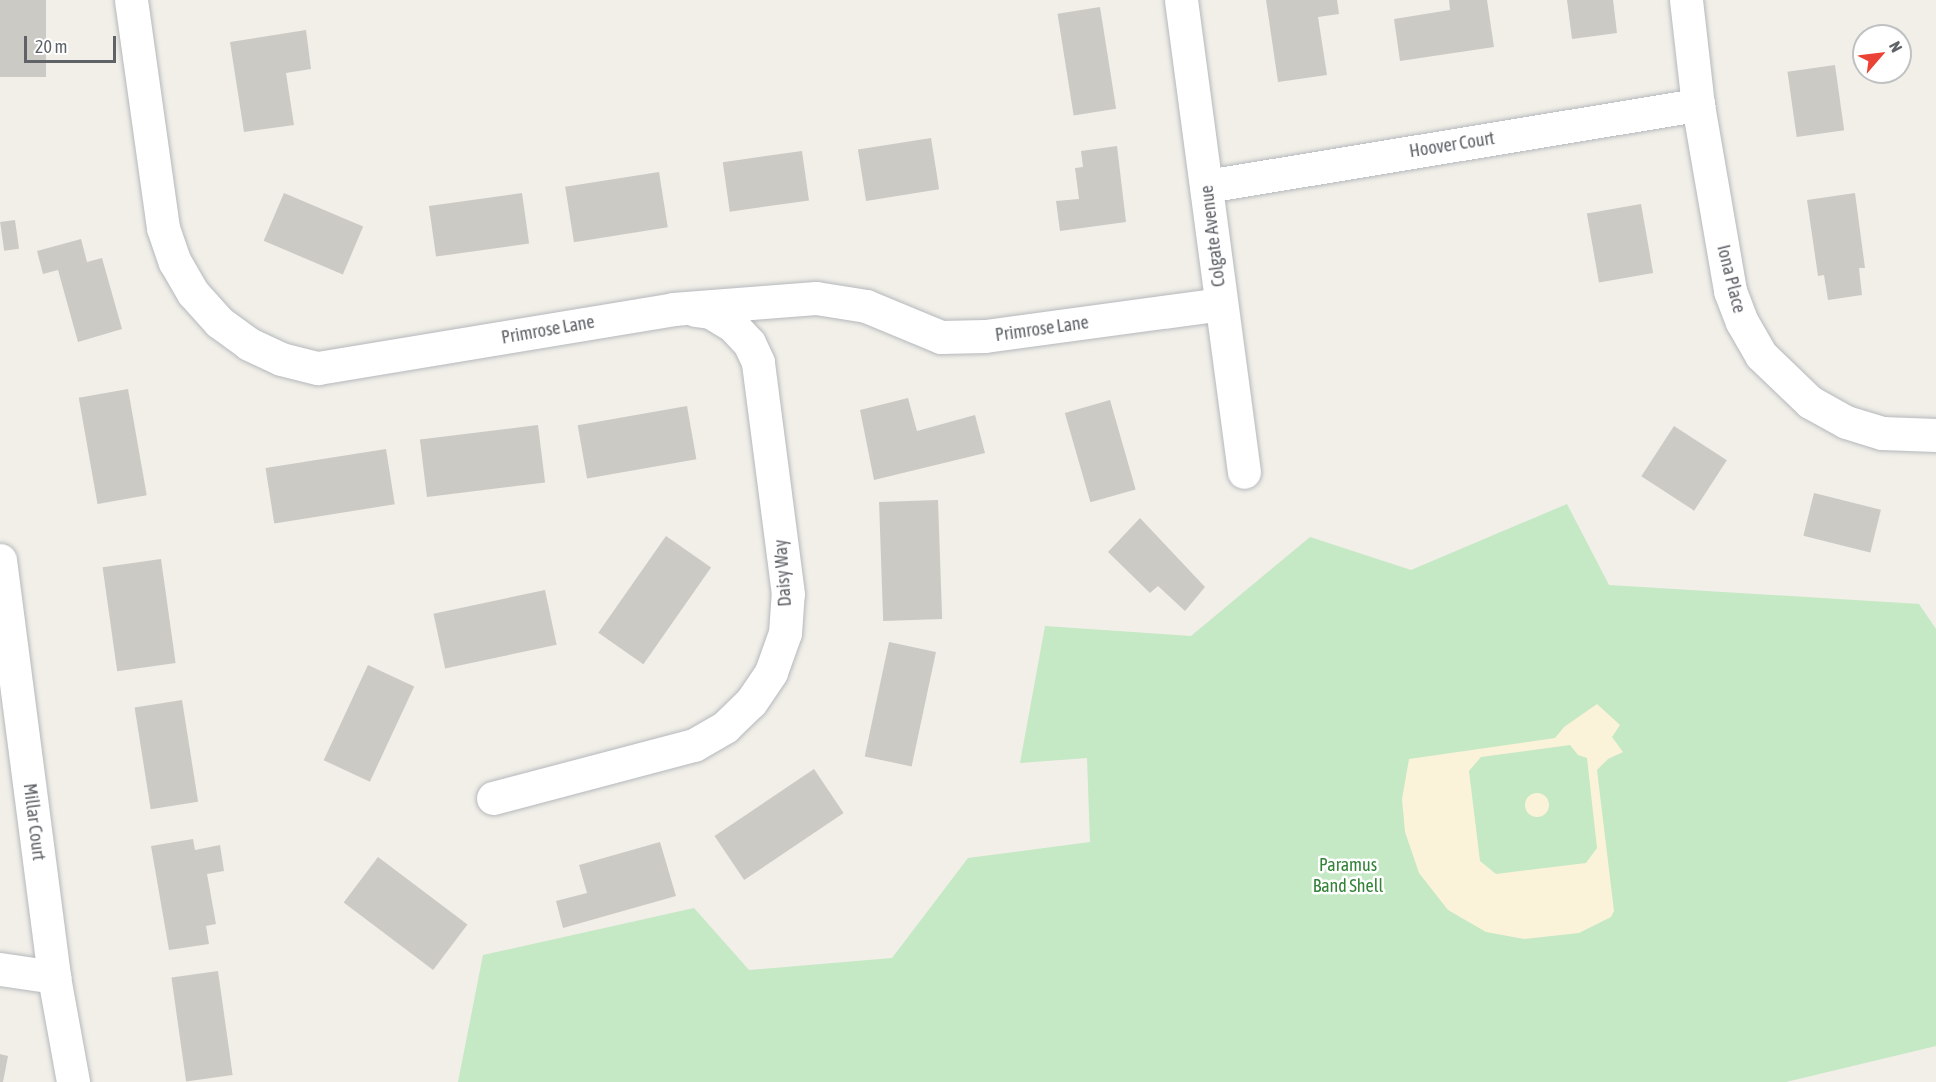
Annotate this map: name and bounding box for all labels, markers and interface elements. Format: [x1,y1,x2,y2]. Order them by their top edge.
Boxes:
scale bar [27,24,118,62]
north arrow [1852,24,1912,84]
text: 20 m [35,36,67,57]
text: N [1886,38,1906,55]
street label: Hoover Court [1408,128,1496,162]
street label: Colgate Avenue [1196,184,1230,288]
street label: Iona Place [1712,243,1750,315]
street label: Primrose Lane [500,311,596,349]
street label: Primrose Lane [994,312,1090,346]
street label: Daisy Way [770,539,796,607]
street label: Millar Court [19,782,49,862]
park label: Paramus Band Shell [1313,855,1383,898]

